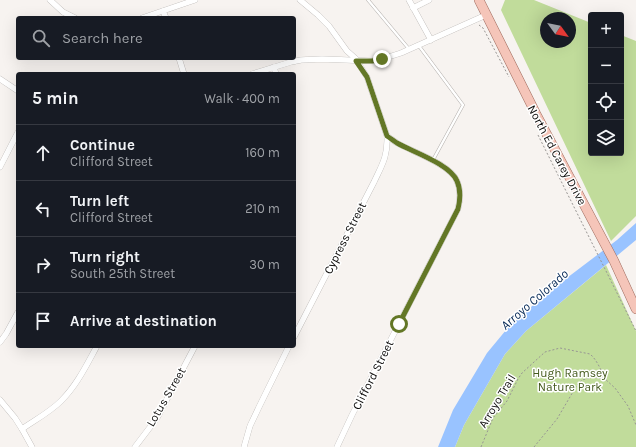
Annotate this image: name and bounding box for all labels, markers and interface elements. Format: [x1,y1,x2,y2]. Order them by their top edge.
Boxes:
north arrow [540,12,576,48]
map controls [588,12,624,156]
button: + [588,12,624,48]
search box [16,16,296,60]
icon: search [30,27,52,49]
text: Search here [62,29,143,47]
button: − [588,48,624,84]
route end [373,50,391,68]
button: locate [588,84,624,120]
text: 5 min [32,88,79,108]
text: Walk · 400 m [204,91,280,106]
street label: North Ed Carey Drive [525,103,589,207]
button: layers [588,120,624,156]
text: Continue [70,136,135,154]
icon: ahead [32,142,54,164]
text: 160 m [245,145,280,160]
text: Clifford Street [70,154,153,169]
text: Turn left [70,192,129,210]
icon: left [32,198,54,220]
street label: Cypress Street [321,199,369,276]
text: 210 m [245,201,280,216]
text: Clifford Street [70,210,153,225]
text: Turn right [70,248,140,266]
icon: right [32,254,54,276]
text: 30 m [249,257,280,272]
text: South 25th Street [70,266,175,281]
water label: Arroyo Colorado [498,266,572,333]
icon: arrive [32,310,54,332]
text: Arrive at destination [70,312,217,330]
route start [390,315,408,333]
street label: Clifford Street [349,337,397,412]
street label: Lotus Street [143,364,189,429]
park label: Hugh Ramsey Nature Park [532,366,608,394]
street label: Arroyo Trail [476,372,518,430]

